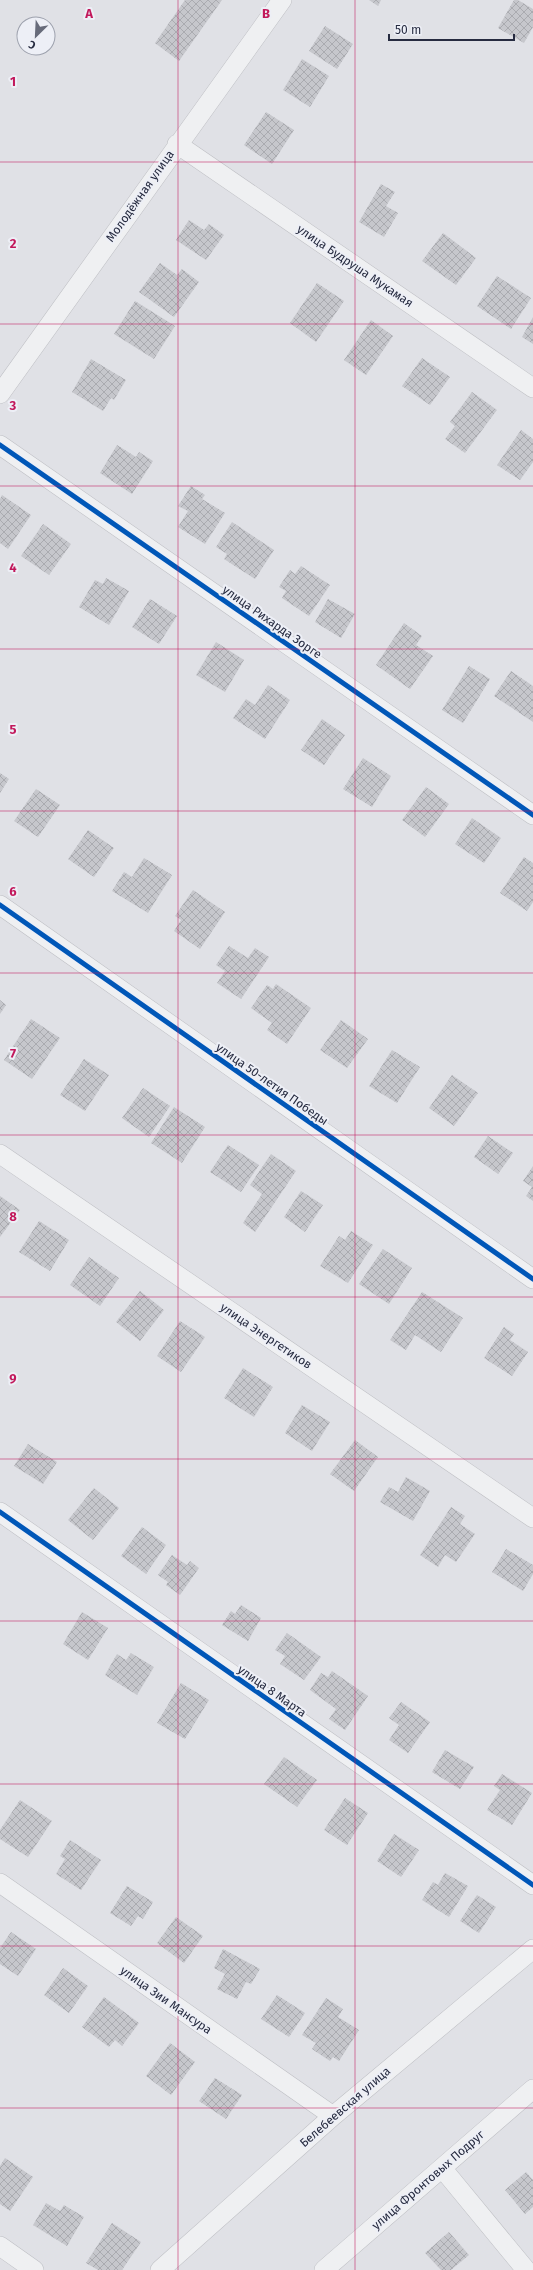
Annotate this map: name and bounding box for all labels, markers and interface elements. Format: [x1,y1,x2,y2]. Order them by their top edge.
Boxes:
text: A [84,6,93,21]
text: B [262,6,270,21]
north arrow [16,16,56,56]
scale bar [389,16,514,42]
text: 50 m [395,23,421,37]
text: С [26,37,38,52]
text: 1 [10,74,16,89]
street label: Молодёжная улица [103,147,177,245]
street label: улица Будруша Мукамая [294,222,416,310]
text: 2 [10,236,17,251]
text: 3 [9,398,17,413]
text: 4 [9,560,17,575]
street label: улица Рихарда Зорге [220,582,324,662]
text: 5 [10,722,17,737]
text: 6 [9,884,17,899]
street label: улица 50-летия Победы [213,1040,331,1128]
text: 7 [10,1046,16,1061]
text: 8 [9,1209,17,1224]
street label: улица Энергетиков [218,1300,315,1372]
text: 9 [9,1371,17,1386]
street label: улица 8 Марта [235,1662,309,1720]
street label: улица Зии Мансура [118,1963,214,2037]
street label: Белебеевская улица [297,2064,393,2150]
street label: улица Фронтовых Подруг [369,2127,488,2233]

